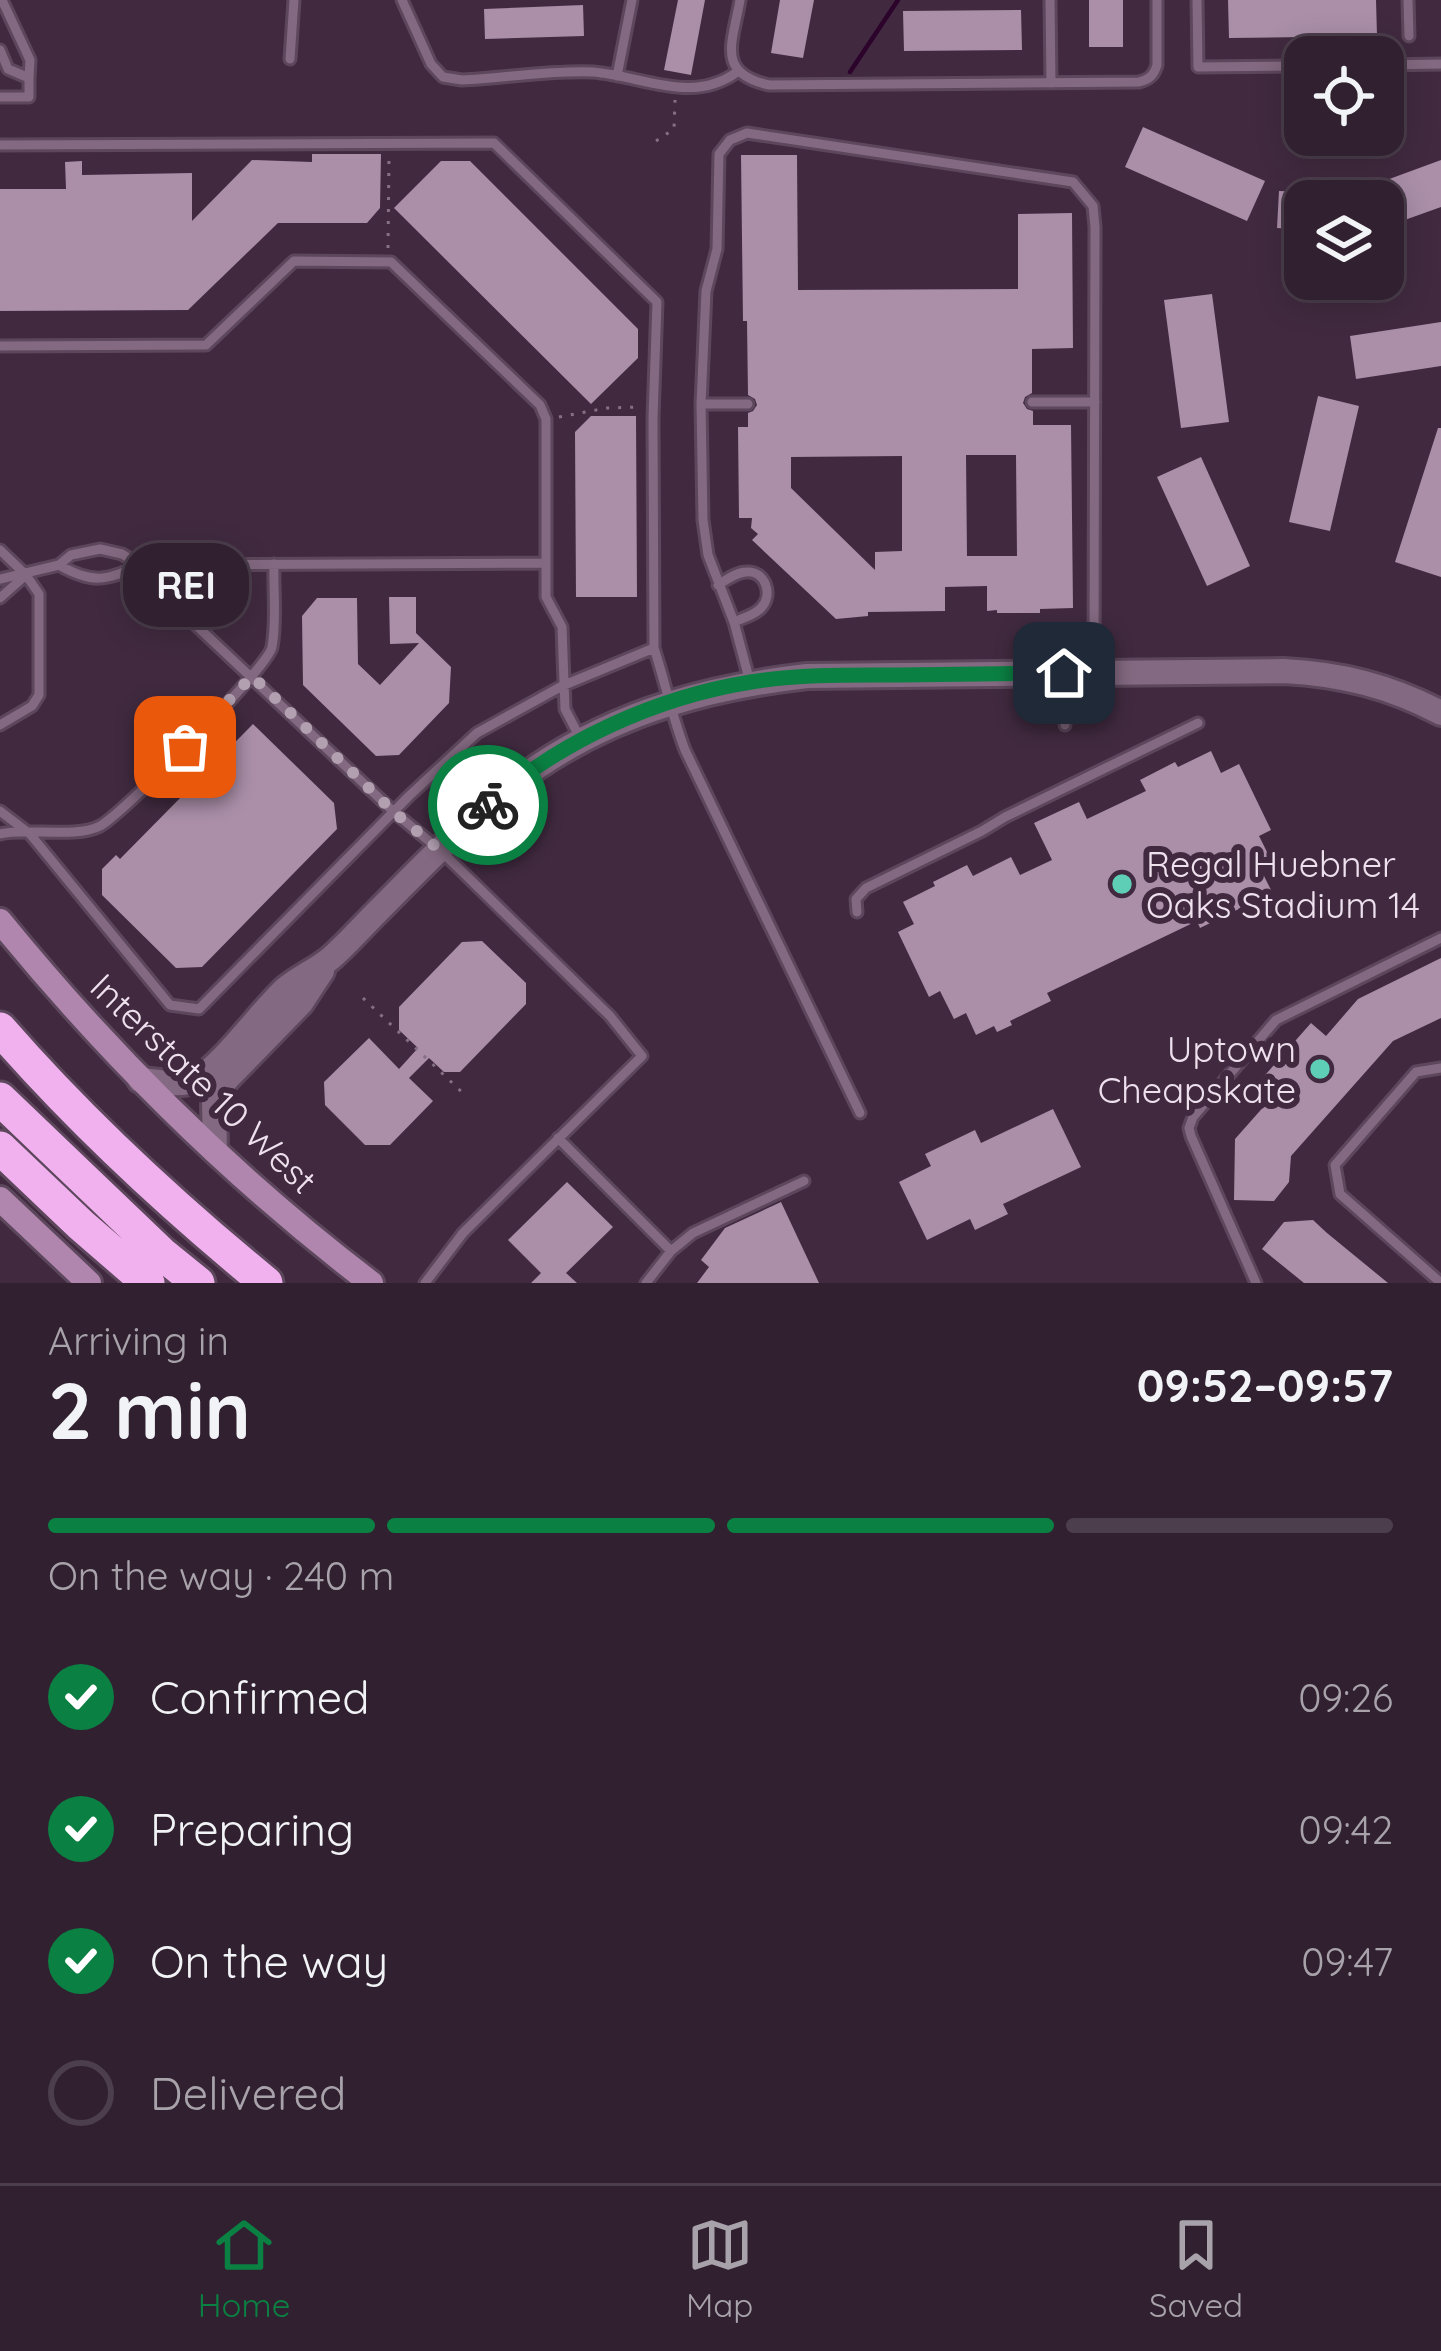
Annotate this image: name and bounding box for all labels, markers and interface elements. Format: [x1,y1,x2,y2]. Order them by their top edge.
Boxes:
map controls [1284,36,1404,300]
button: locate [1284,36,1404,156]
button: layers [1284,180,1404,300]
callout: REI [122,543,248,627]
text: REI [156,560,216,609]
pin [1013,622,1115,724]
icon: home [1031,640,1097,706]
pin [134,696,236,798]
icon: bag [152,714,218,780]
courier [428,745,548,865]
icon: bike [455,772,521,838]
place label: Regal Huebner Oaks Stadium 14 [1146,841,1420,927]
marker: Regal Huebner Oaks Stadium 14 [1109,871,1135,897]
street label: Interstate 10 West [81,964,327,1202]
place label: Uptown Cheapskate [1098,1026,1296,1112]
marker: Uptown Cheapskate [1307,1056,1333,1082]
text: Arriving in [48,1316,229,1365]
text: 09:52–09:57 [1137,1357,1393,1413]
text: 2 min [48,1361,251,1459]
text: On the way · 240 m [48,1551,394,1600]
icon: check [48,1664,114,1730]
text: Confirmed [150,1669,369,1725]
text: 09:26 [1298,1673,1393,1722]
icon: check [48,1796,114,1862]
text: Preparing [150,1801,354,1857]
text: 09:42 [1299,1805,1393,1854]
icon: check [48,1928,114,1994]
text: On the way [150,1933,388,1989]
text: 09:47 [1301,1937,1393,1986]
text: Delivered [150,2065,346,2121]
tab: Home [198,2212,290,2325]
tab: Map [686,2212,753,2325]
tab: Saved [1149,2212,1243,2325]

